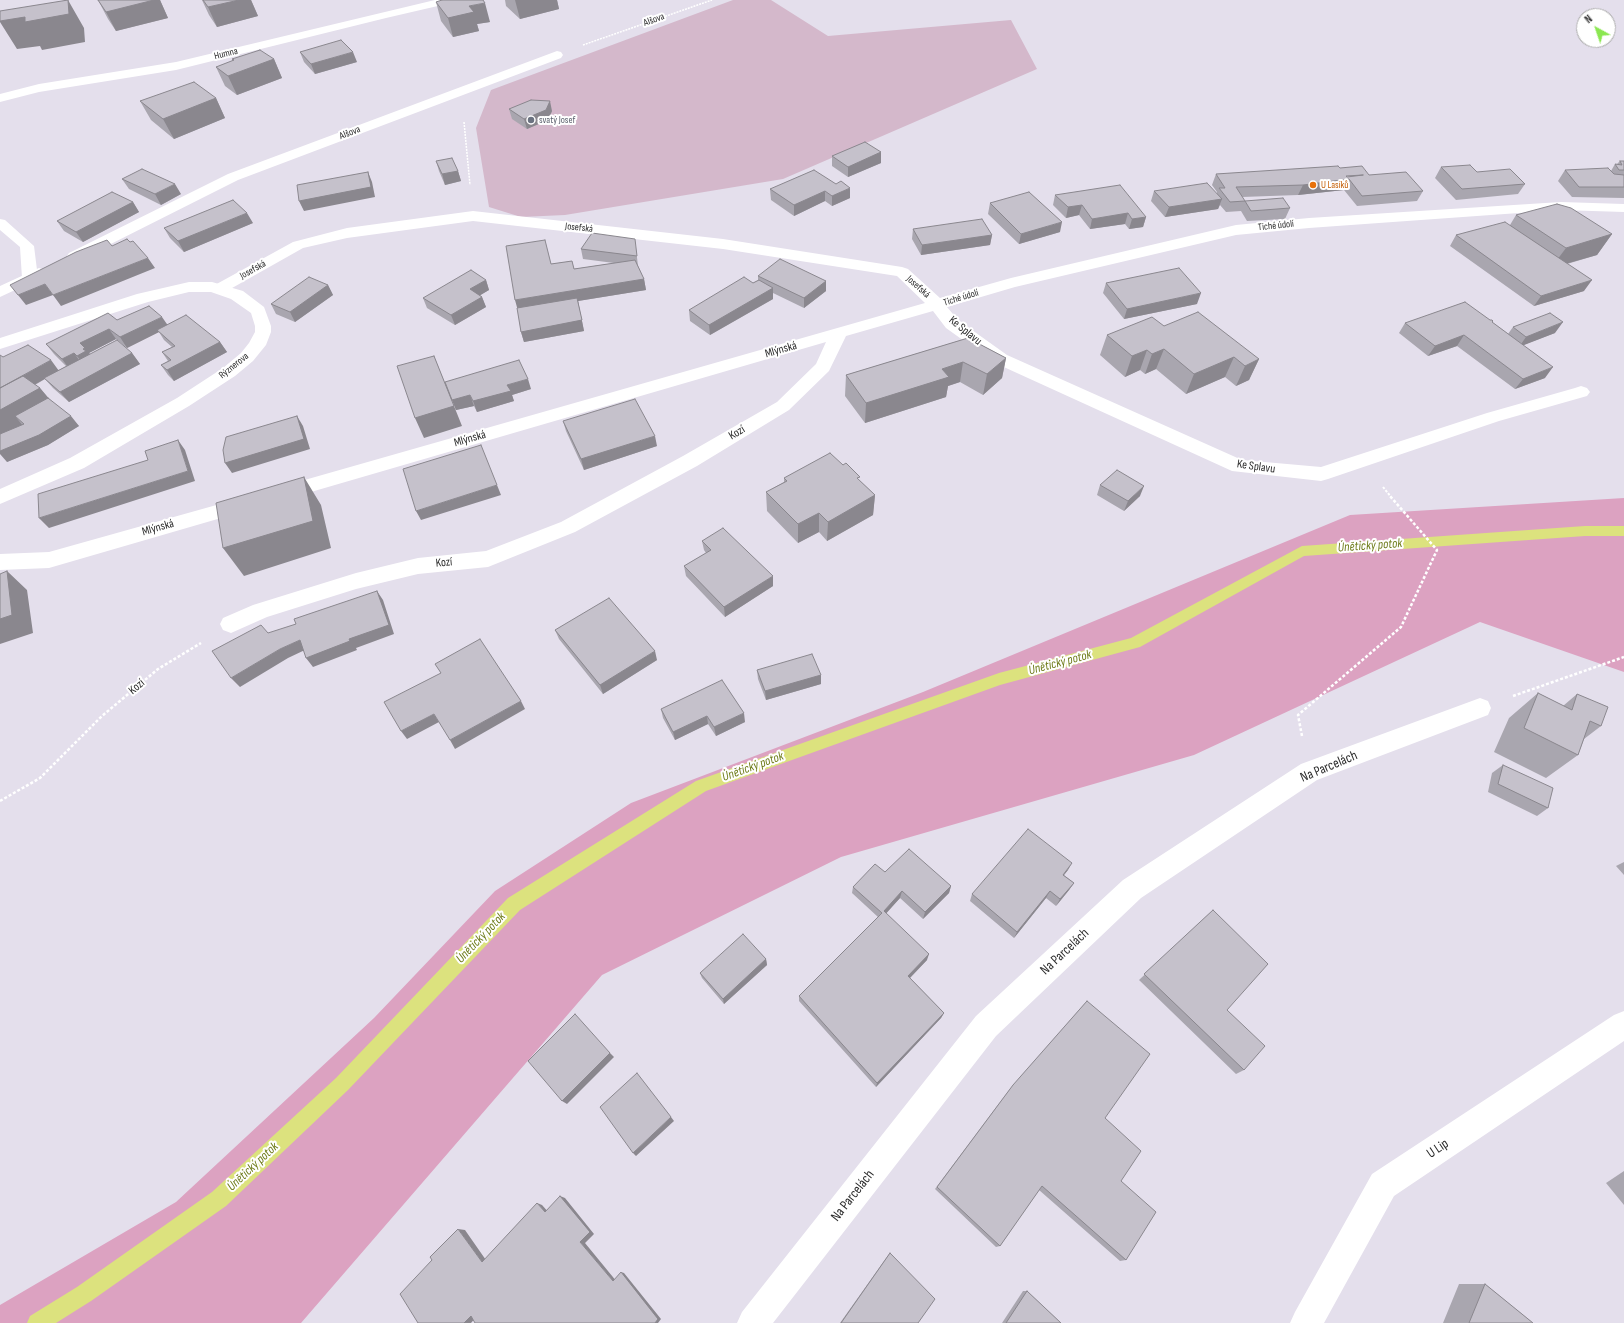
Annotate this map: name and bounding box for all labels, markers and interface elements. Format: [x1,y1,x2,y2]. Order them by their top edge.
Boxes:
north arrow [1576,8,1616,48]
street label: Alšova [642,11,666,29]
text: N [1582,12,1595,26]
street label: Humna [213,45,239,63]
place label: svatý Josef [539,114,575,126]
marker: svatý Josef [526,115,536,125]
street label: Alšova [338,124,362,142]
place label: U Lasíků [1321,179,1349,191]
marker: U Lasíků [1308,180,1318,190]
street label: Tiché údolí [1257,218,1295,234]
street label: Josefská [564,221,594,235]
street label: Josefská [238,258,268,282]
street label: Josefská [904,273,932,301]
street label: Tiché údolí [942,287,980,309]
street label: Ke Splavu [946,313,984,349]
street label: Mlýnská [763,339,799,361]
street label: Rýznerova [217,350,251,382]
street label: Kozí [726,423,748,443]
street label: Mlýnská [452,428,488,450]
street label: Ke Splavu [1236,457,1276,477]
street label: Mlýnská [140,517,176,539]
water label: Únětický potok [1337,536,1403,556]
street label: Kozí [435,555,453,571]
water label: Únětický potok [1027,647,1093,679]
street label: Kozí [126,676,148,698]
street label: Na Parcelách [1298,747,1360,787]
water label: Únětický potok [720,749,786,785]
water label: Únětický potok [453,909,509,967]
street label: Na Parcelách [1037,925,1093,979]
street label: U Lip [1424,1136,1452,1162]
water label: Únětický potok [224,1139,282,1195]
street label: Na Parcelách [828,1167,878,1225]

